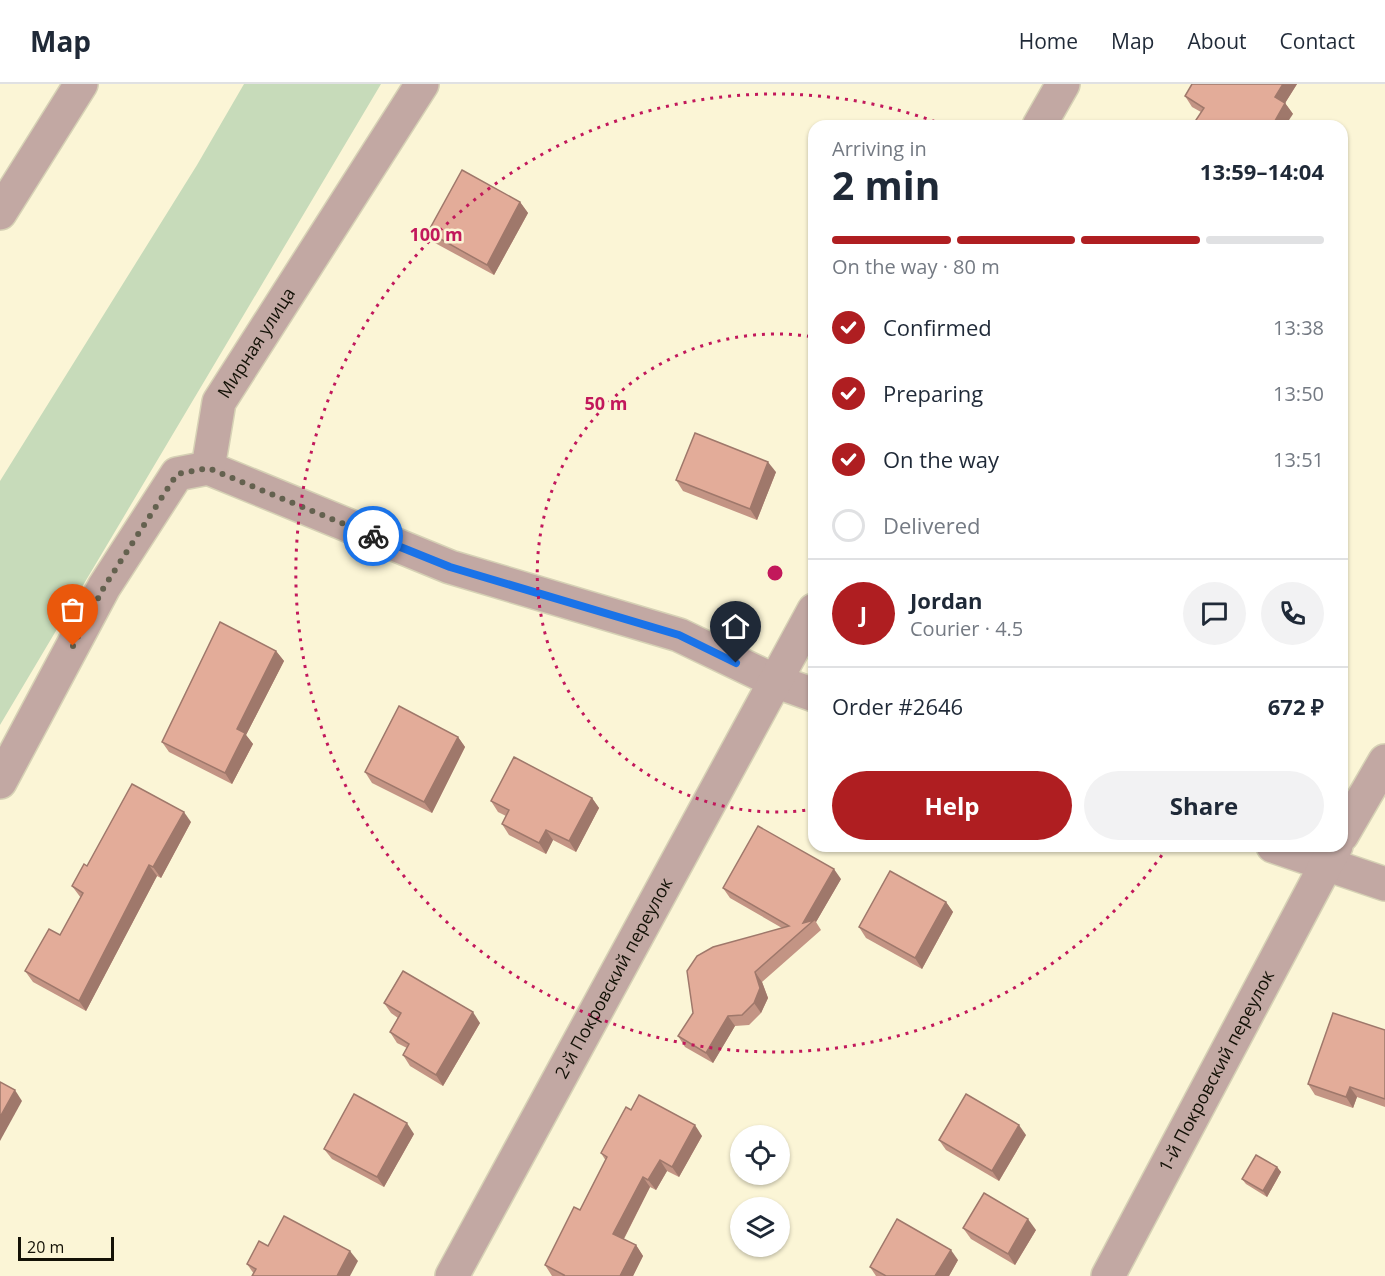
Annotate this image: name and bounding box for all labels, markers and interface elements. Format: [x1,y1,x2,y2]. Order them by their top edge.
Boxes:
text: Map [30,22,91,60]
text: Home [1019,27,1078,55]
text: Map [1111,27,1154,55]
text: About [1187,27,1247,55]
text: Contact [1280,27,1355,55]
text: Arriving in [832,135,927,162]
text: 13:59–14:04 [1200,156,1324,186]
text: 2 min [832,158,940,211]
text: 100 m [409,222,463,246]
text: On the way · 80 m [832,253,1000,280]
street label: Мирная улица [212,283,300,402]
icon: check [832,311,865,344]
text: Confirmed [883,312,992,342]
text: 13:38 [1273,314,1324,341]
icon: check [832,377,865,410]
text: Preparing [883,378,983,408]
text: 13:50 [1273,380,1324,407]
text: 50 m [585,391,627,415]
icon: check [832,443,865,476]
text: On the way [883,444,999,474]
text: 13:51 [1273,446,1324,473]
courier [343,506,403,566]
text: Delivered [883,510,981,540]
icon: bike [357,520,390,553]
centre of rings [765,563,785,583]
button: chat [1183,582,1246,645]
button: phone [1261,582,1324,645]
pin [47,584,98,646]
text: Jordan [910,585,983,615]
icon: bag [56,593,89,626]
text: J [860,598,867,628]
pin [710,601,761,663]
icon: home [719,610,752,643]
text: Courier · 4.5 [910,615,1023,642]
text: Order #2646 [832,691,963,721]
text: 672 ₽ [1268,691,1324,721]
button: Help [832,771,1072,840]
button: Share [1084,771,1324,840]
street label: 2-й Покровский переулок [549,872,678,1082]
street label: 1-й Покровский переулок [1152,965,1279,1176]
map controls [730,1125,790,1257]
button: locate [730,1125,790,1185]
button: layers [730,1197,790,1257]
scale bar [18,1234,114,1262]
text: 20 m [27,1236,64,1258]

